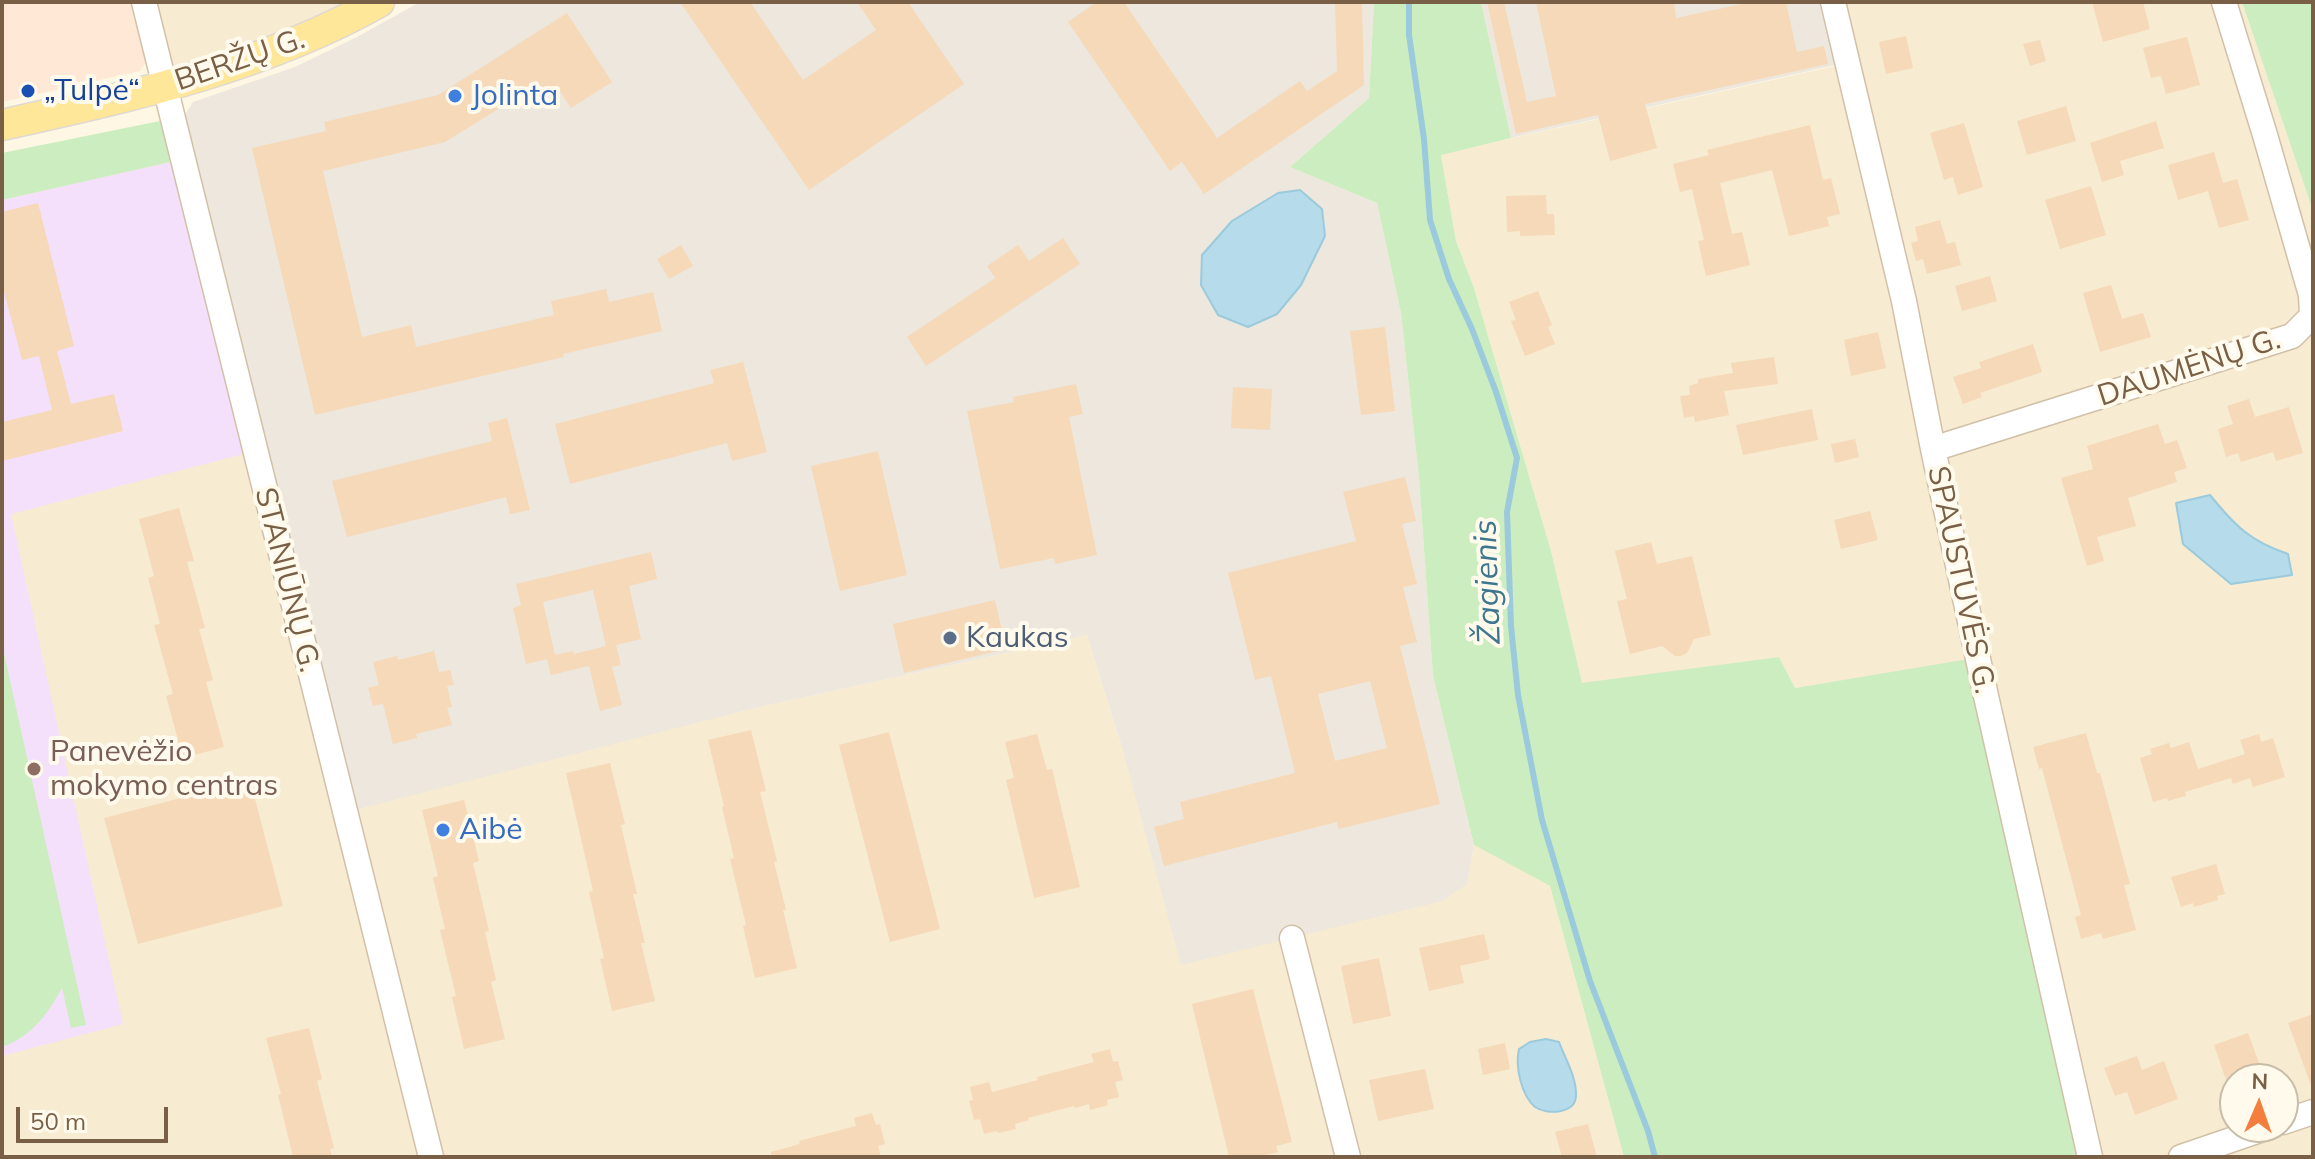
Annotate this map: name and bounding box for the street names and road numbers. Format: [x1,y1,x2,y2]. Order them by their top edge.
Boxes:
street label: BERŽŲ G. [170,21,310,99]
street label: DAUMĖNŲ G. [2093,322,2285,414]
street label: SPAUSTUVĖS G. [1919,463,2003,697]
street label: STANIŪNŲ G. [247,484,327,676]

